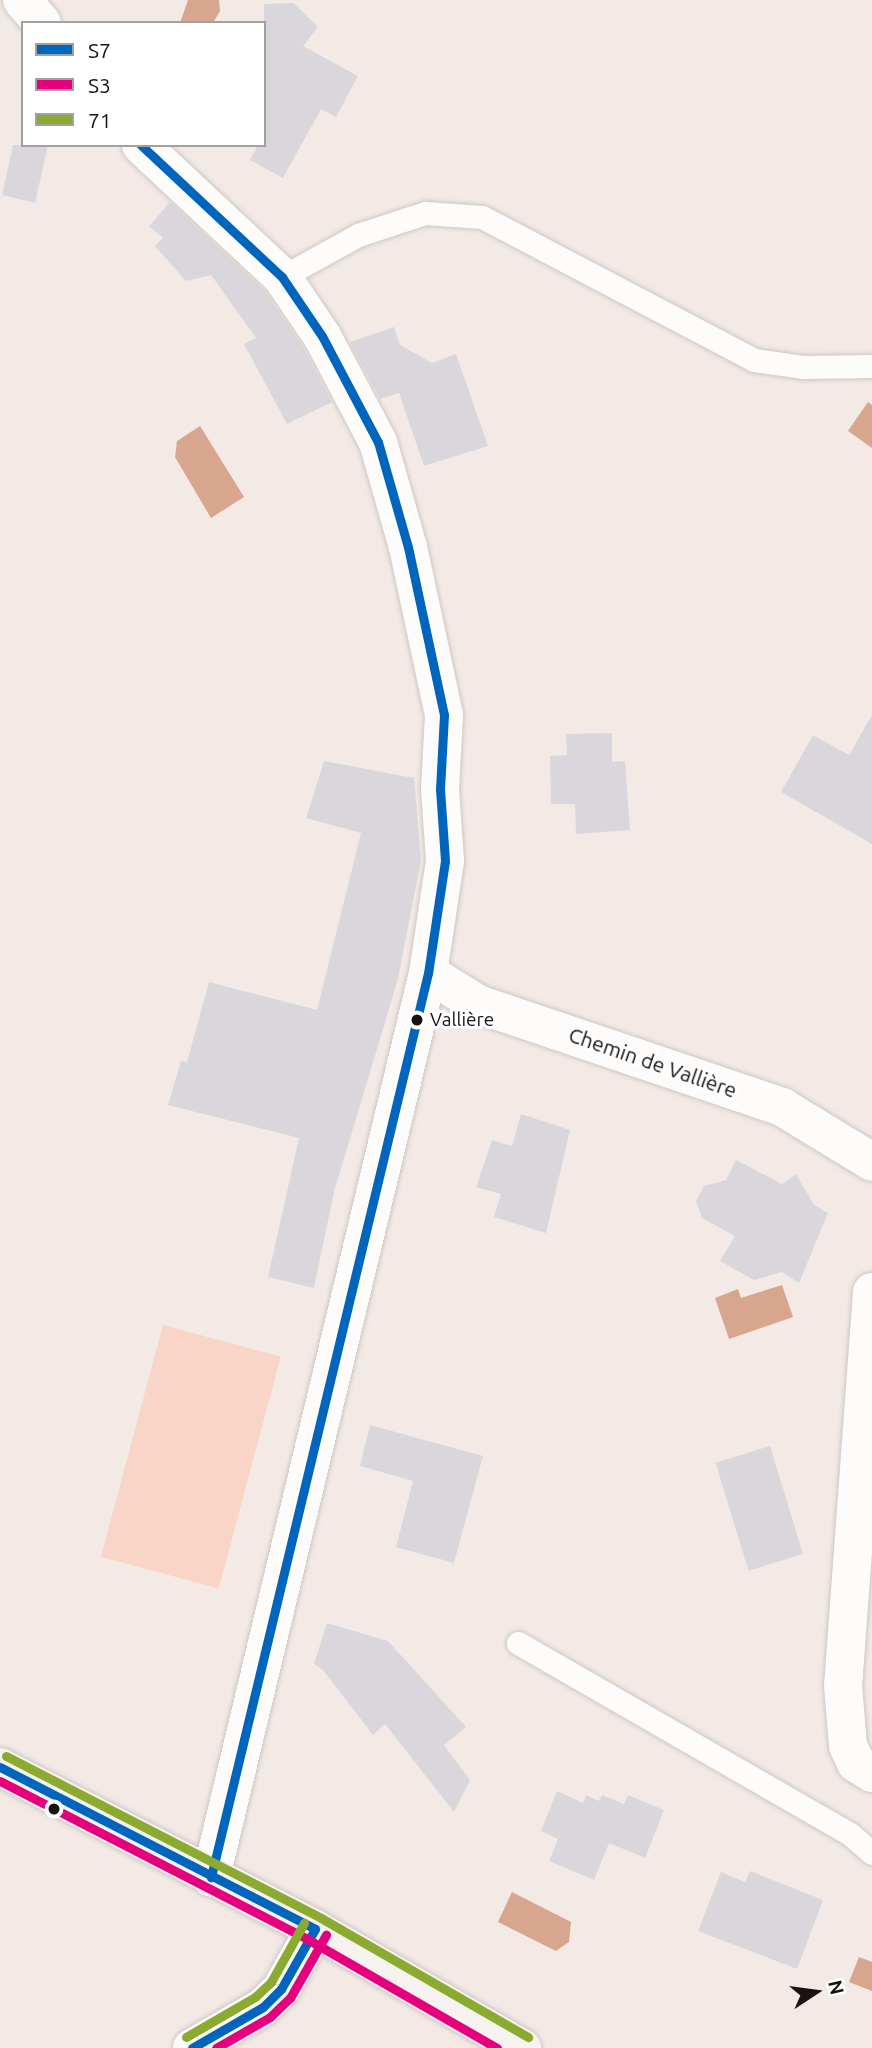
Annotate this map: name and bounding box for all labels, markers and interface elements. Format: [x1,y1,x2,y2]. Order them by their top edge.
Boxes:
legend [21,21,266,147]
text: S7 [88,38,111,62]
text: S3 [88,73,111,97]
text: 71 [88,108,112,132]
place label: Vallière [430,1009,494,1031]
marker: Vallière [410,1013,424,1027]
street label: Chemin de Vallière [566,1021,740,1103]
unlabelled marker [47,1802,61,1816]
north arrow [781,1957,851,2027]
text: N [824,1978,849,1997]

